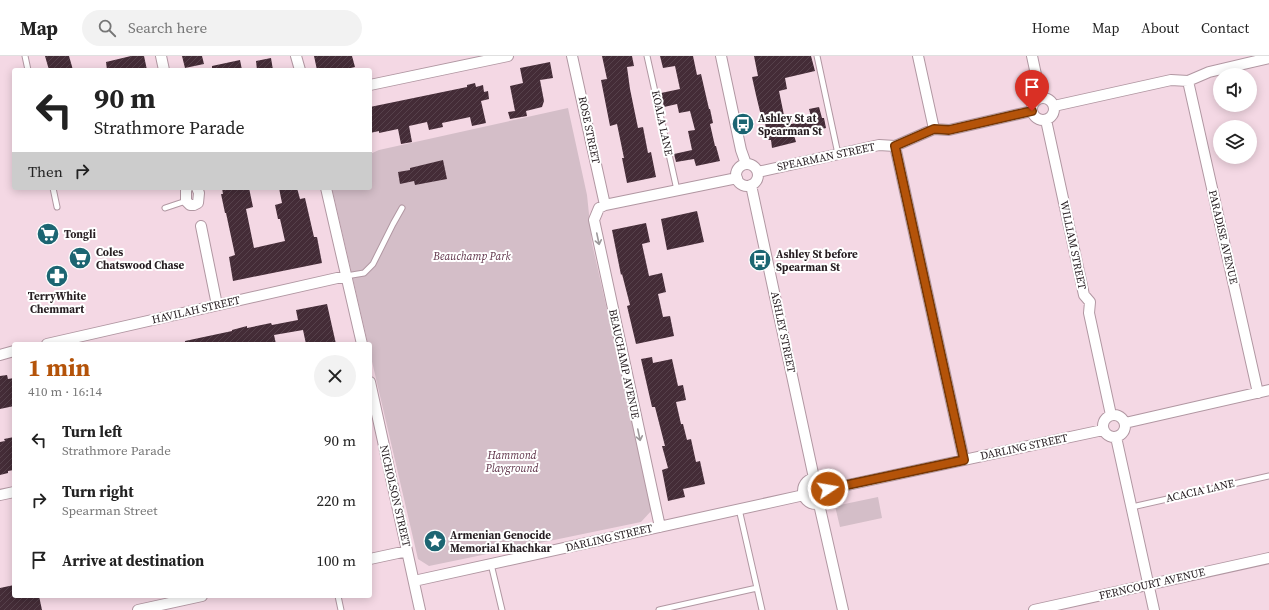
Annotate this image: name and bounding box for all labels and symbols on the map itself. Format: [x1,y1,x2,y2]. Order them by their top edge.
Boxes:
pin [1015,70,1049,111]
street label: KOALA LANE [648,89,676,157]
street label: ROSE STREET [575,95,604,165]
bus stop icon: Ashley St at Spearman St [730,111,756,137]
place label: Ashley St at Spearman St [758,111,823,139]
street label: SPEARMAN STREET [776,139,877,175]
street label: PARADISE AVENUE [1205,188,1241,286]
street label: WILLIAM STREET [1056,199,1090,291]
supermarket icon: Tongli [35,221,61,247]
place label: Tongli [64,227,97,242]
one-way arrow [594,232,602,245]
supermarket icon: Coles Chatswood Chase [67,245,93,271]
place label: Coles Chatswood Chase [96,245,185,273]
bus stop icon: Ashley St before Spearman St [747,247,773,273]
place label: Ashley St before Spearman St [776,247,858,275]
park label: Beauchamp Park [432,249,511,264]
pharmacy icon: TerryWhite Chemmart [44,263,70,289]
place label: TerryWhite Chemmart [28,289,86,317]
street label: ASHLEY STREET [767,290,799,374]
street label: HAVILAH STREET [150,292,242,327]
street label: BEAUCHAMP AVENUE [605,308,643,421]
one-way arrow [636,428,644,441]
street label: DARLING STREET [979,430,1069,464]
street label: NICHOLSON STREET [376,444,414,549]
park label: Hammond Playground [484,448,539,476]
position arrow [807,468,849,510]
street label: ACACIA LANE [1164,476,1236,506]
street label: DARLING STREET [564,521,654,555]
place icon: Armenian Genocide Memorial Khachkar [422,528,448,554]
place label: Armenian Genocide Memorial Khachkar [450,528,553,556]
street label: FERNCOURT AVENUE [1097,564,1207,604]

